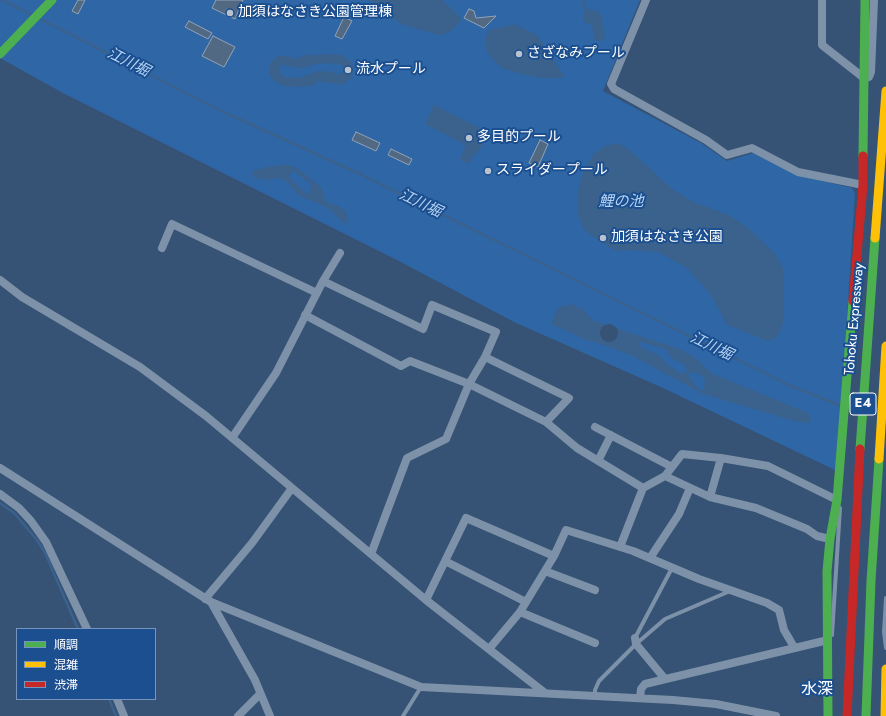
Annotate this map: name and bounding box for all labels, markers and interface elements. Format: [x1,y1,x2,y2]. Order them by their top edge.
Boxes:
place label: 加須はなさき公園管理棟 [238,5,392,21]
marker: 加須はなさき公園管理棟 [225,8,235,18]
water label: 江川堀 [104,45,152,81]
place label: さざなみプール [527,46,625,62]
marker: さざなみプール [514,49,524,59]
place label: 流水プール [356,62,426,78]
marker: 流水プール [343,65,353,75]
place label: 多目的プール [477,130,561,146]
marker: 多目的プール [464,133,474,143]
place label: スライダープール [496,163,608,179]
marker: スライダープール [483,166,493,176]
water label: 江川堀 [396,186,444,222]
water label: 鯉の池 [599,193,643,211]
place label: 加須はなさき公園 [611,230,723,246]
marker: 加須はなさき公園 [598,233,608,243]
street label: Tohoku Expressway [842,262,868,376]
water label: 江川堀 [687,329,735,365]
road number: E4 [850,393,876,415]
legend [16,628,156,700]
text: 順調 [54,636,78,654]
text: 混雑 [54,656,78,674]
text: 渋滞 [54,676,78,694]
district label: 水深 [801,680,833,700]

